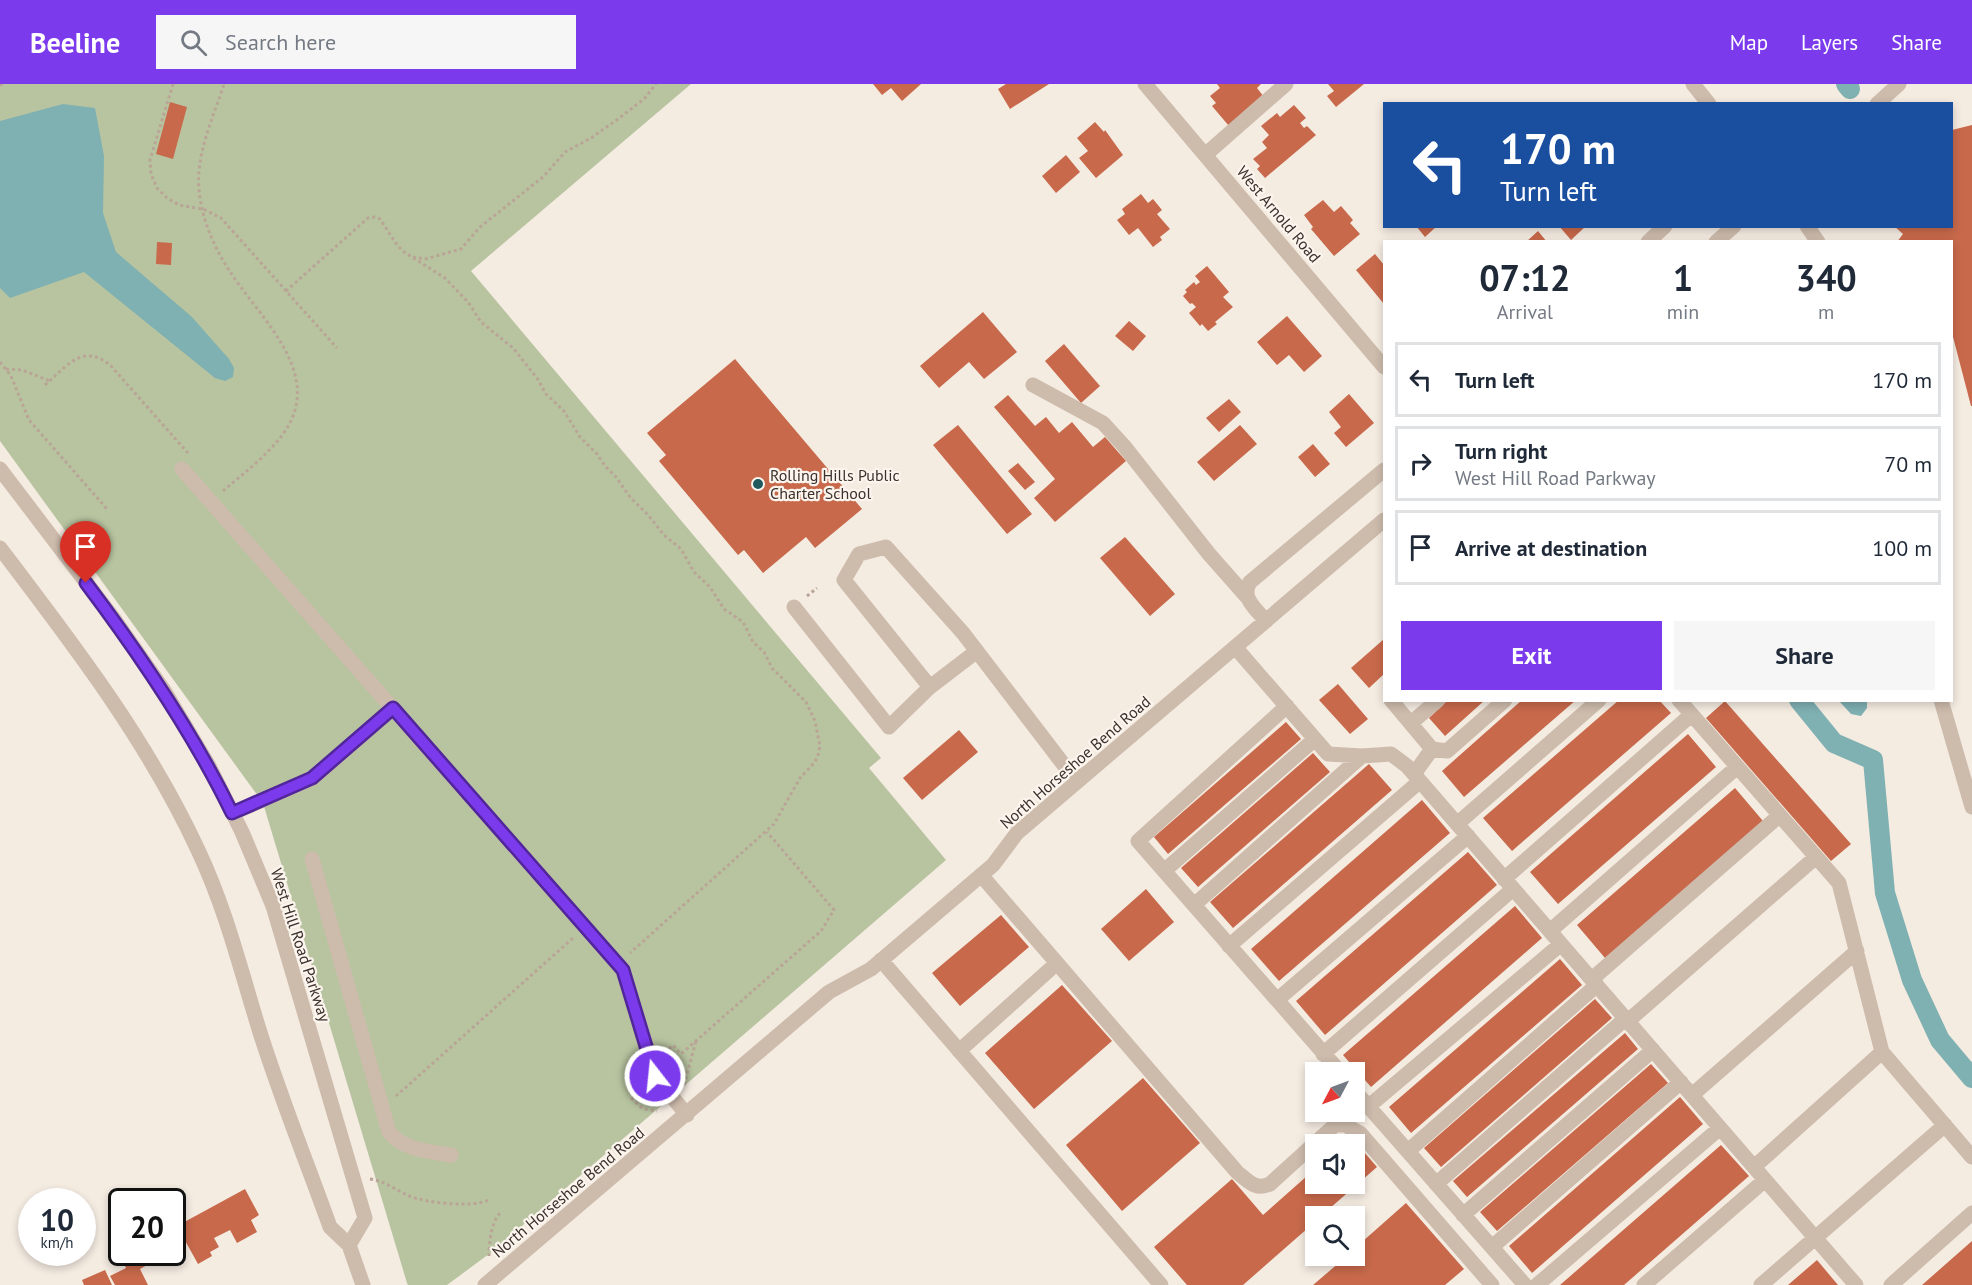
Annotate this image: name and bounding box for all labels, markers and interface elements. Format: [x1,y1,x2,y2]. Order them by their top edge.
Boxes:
search box [156,15,576,69]
text: Beeline [30,24,120,61]
icon: search [177,26,210,59]
text: Search here [225,28,336,56]
text: Map [1730,29,1768,56]
text: Layers [1801,29,1858,56]
text: Share [1891,29,1942,56]
text: 170 m [1500,121,1616,176]
icon: left [1401,126,1479,204]
street label: West Arnold Road [1233,162,1325,266]
text: Turn left [1500,174,1597,208]
text: 07:12 [1479,254,1571,301]
text: 1 [1673,254,1693,301]
text: 340 [1796,254,1857,301]
text: Arrival [1497,299,1553,325]
text: min [1667,299,1699,325]
text: m [1818,299,1834,325]
icon: left [1404,363,1437,396]
text: Turn left [1455,366,1535,394]
text: 170 m [1872,366,1932,394]
text: Turn right [1455,437,1547,465]
icon: right [1404,447,1437,480]
text: 70 m [1884,450,1932,478]
place label: Rolling Hills Public Charter School [770,465,900,503]
text: West Hill Road Parkway [1455,465,1656,491]
marker: Rolling Hills Public Charter School [751,477,765,491]
pin [60,521,111,583]
icon: arrive [69,530,102,563]
icon: arrive [1404,531,1437,564]
text: Arrive at destination [1455,534,1647,562]
text: 100 m [1872,534,1932,562]
button: Exit [1401,621,1662,690]
button: Share [1674,621,1935,690]
street label: North Horseshoe Bend Road [996,691,1154,833]
street label: West Hill Road Parkway [267,866,335,1025]
position arrow [623,1044,687,1108]
north arrow [1305,1062,1365,1122]
map controls [1305,1062,1365,1266]
street label: North Horseshoe Bend Road [488,1122,648,1262]
button: sound [1305,1134,1365,1194]
speed limit sign: 20 [108,1188,186,1266]
text: 10 [40,1200,74,1239]
button: search [1305,1206,1365,1266]
text: km/h [41,1233,73,1252]

